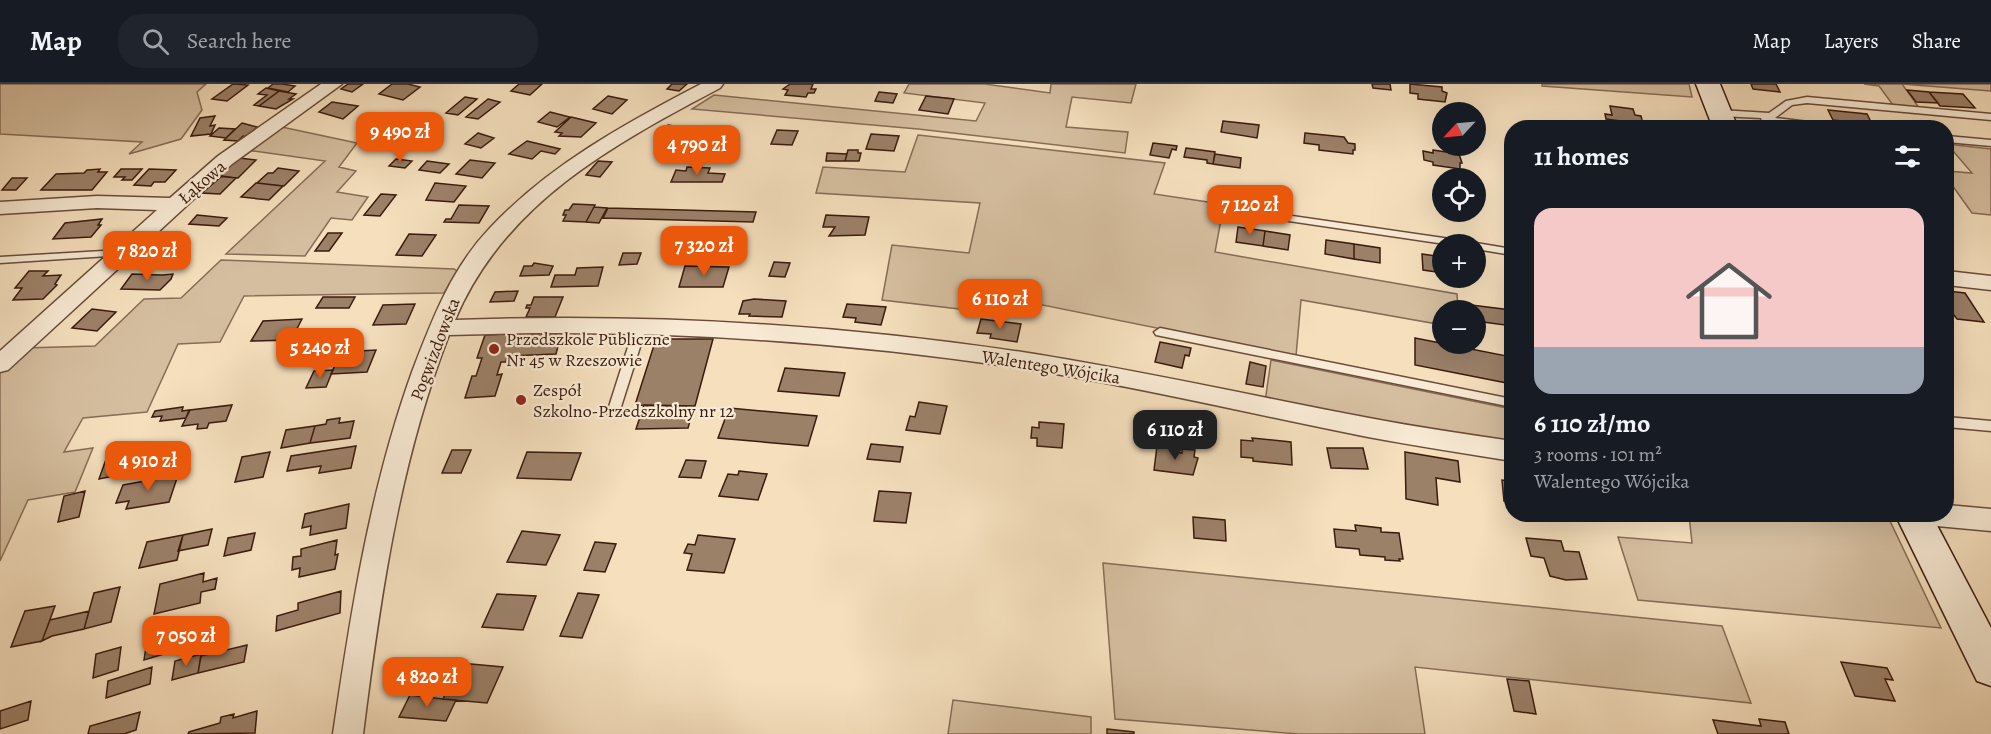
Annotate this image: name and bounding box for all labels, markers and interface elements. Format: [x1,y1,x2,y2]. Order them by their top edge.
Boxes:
search box [118,14,538,68]
text: Map [30,22,82,60]
icon: search [139,25,172,58]
text: Search here [187,26,291,56]
text: Map [1752,27,1791,55]
text: Layers [1824,27,1879,55]
text: Share [1912,27,1961,55]
north arrow [1432,102,1486,156]
map controls [1432,102,1486,354]
pin: 9 490 zł [338,112,462,163]
text: 9 490 zł [370,118,430,145]
pin: 4 790 zł [635,125,759,176]
text: 4 790 zł [667,131,727,158]
text: 11 homes [1534,139,1629,174]
icon: filters [1891,140,1924,173]
street label: Łąkowa [173,154,232,210]
button: locate [1432,168,1486,222]
pin: 7 120 zł [1188,185,1312,236]
text: 7 120 zł [1221,191,1279,218]
pin: 7 320 zł [642,226,766,277]
pin: 7 820 zł [85,231,209,282]
text: 7 320 zł [674,232,734,259]
button: + [1432,234,1486,288]
text: 7 820 zł [117,237,177,264]
icon: home [1675,247,1783,355]
pin: 6 110 zł [938,279,1062,330]
text: 6 110 zł [972,285,1028,312]
street label: Pogwizdowska [404,294,466,404]
button: − [1432,300,1486,354]
place label: Przedszkole Publiczne Nr 45 w Rzeszowie [506,327,670,372]
pin: 5 240 zł [258,328,382,379]
text: 5 240 zł [290,334,350,361]
marker: Przedszkole Publiczne Nr 45 w Rzeszowie [487,342,501,356]
street label: Walentego Wójcika [979,344,1123,390]
place label: Zespół Szkolno-Przedszkolny nr 12 [533,378,735,423]
marker: Zespół Szkolno-Przedszkolny nr 12 [514,393,528,407]
text: 6 110 zł/mo [1534,406,1650,441]
pin: 6 110 zł [1113,410,1237,461]
text: 6 110 zł [1147,416,1203,443]
pin: 4 910 zł [86,441,210,492]
text: 3 rooms · 101 m² [1534,441,1662,468]
text: 4 910 zł [119,447,177,474]
text: Walentego Wójcika [1534,468,1690,495]
pin: 7 050 zł [124,616,248,667]
text: 7 050 zł [156,622,216,649]
pin: 4 820 zł [365,657,489,708]
text: 4 820 zł [397,663,457,690]

